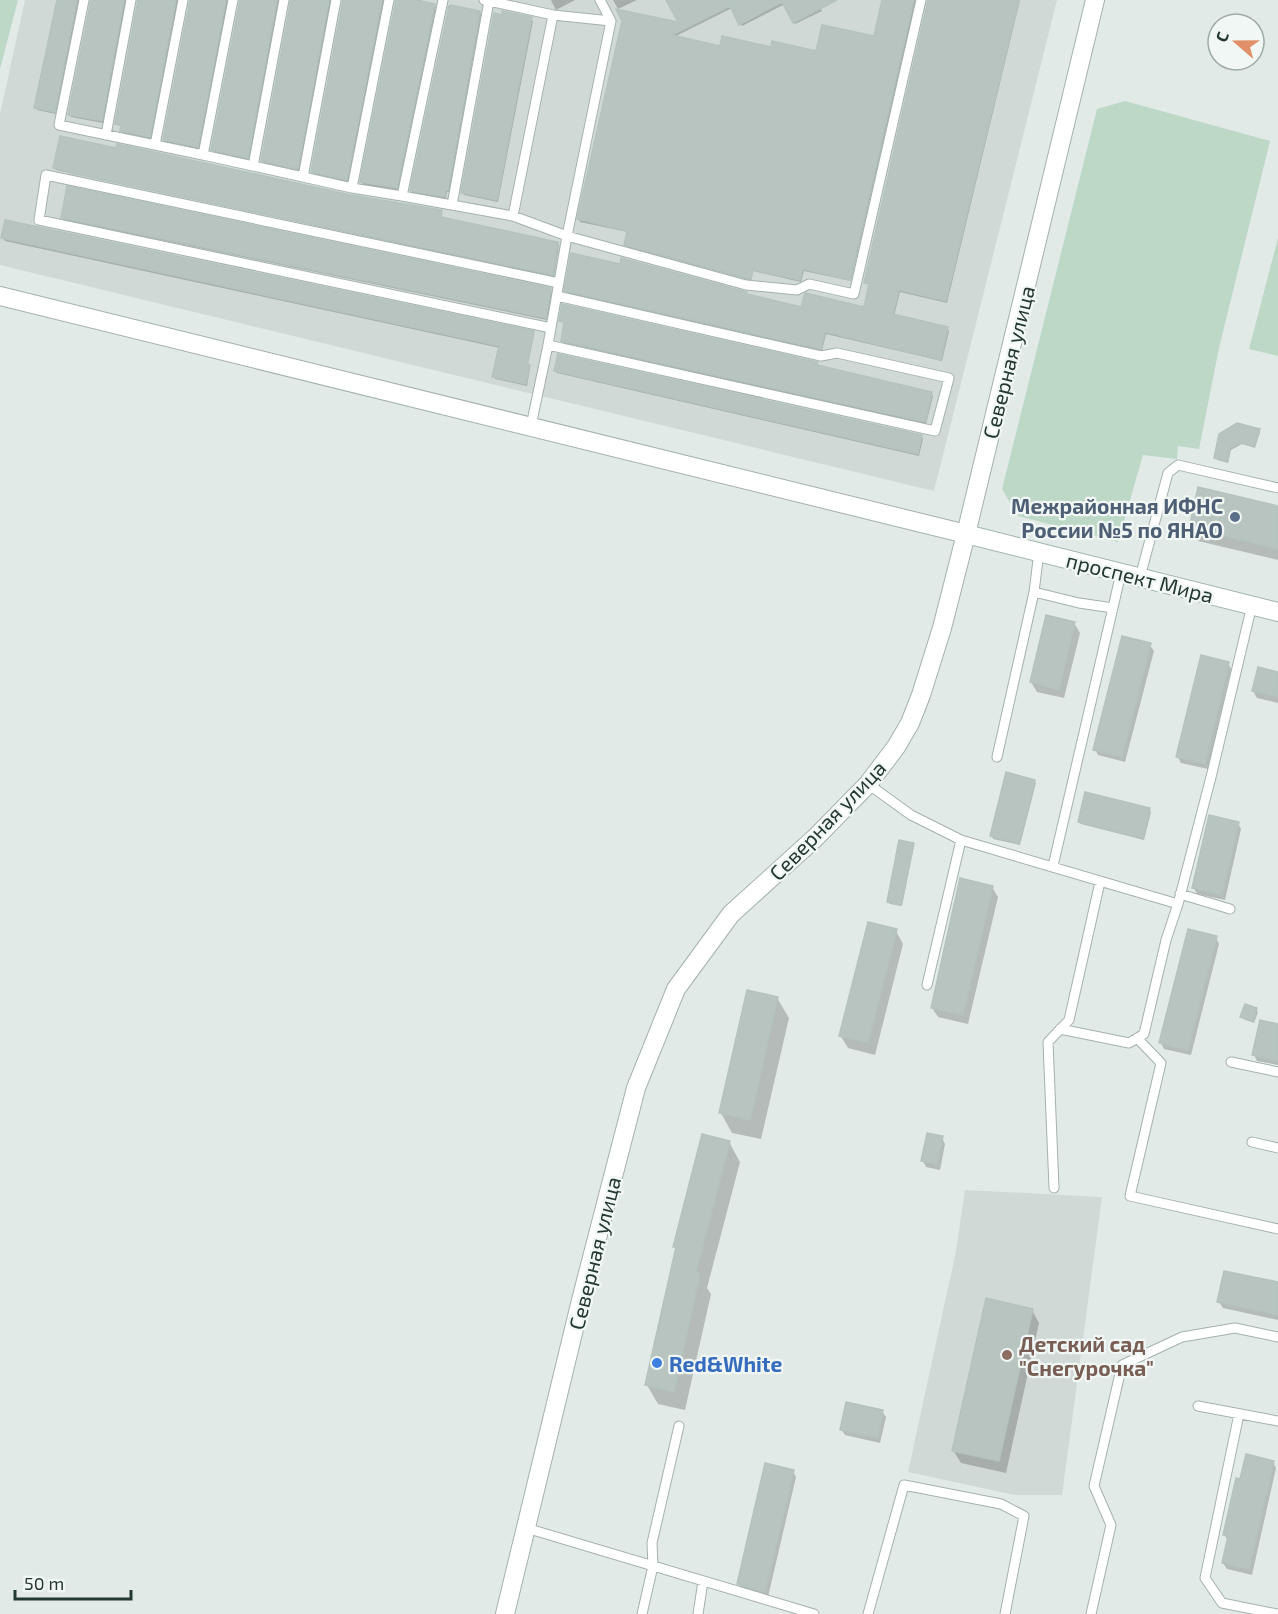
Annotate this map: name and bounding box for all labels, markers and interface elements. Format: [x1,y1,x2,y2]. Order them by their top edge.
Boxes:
north arrow [1206,12,1266,72]
text: С [1211,29,1232,44]
street label: Северная улица [977,283,1040,441]
place label: Межрайонная ИФНС России №5 по ЯНАО [1011,493,1223,542]
marker: Межрайонная ИФНС России №5 по ЯНАО [1228,510,1242,524]
street label: проспект Мира [1064,547,1216,607]
street label: Северная улица [764,755,891,886]
street label: Северная улица [563,1174,626,1332]
place label: Детский сад "Снегурочка" [1019,1331,1154,1380]
marker: Детский сад "Снегурочка" [1000,1348,1014,1362]
place label: Red&White [669,1351,782,1376]
marker: Red&White [650,1356,664,1370]
scale bar [15,1563,130,1601]
text: 50 m [24,1572,64,1594]

